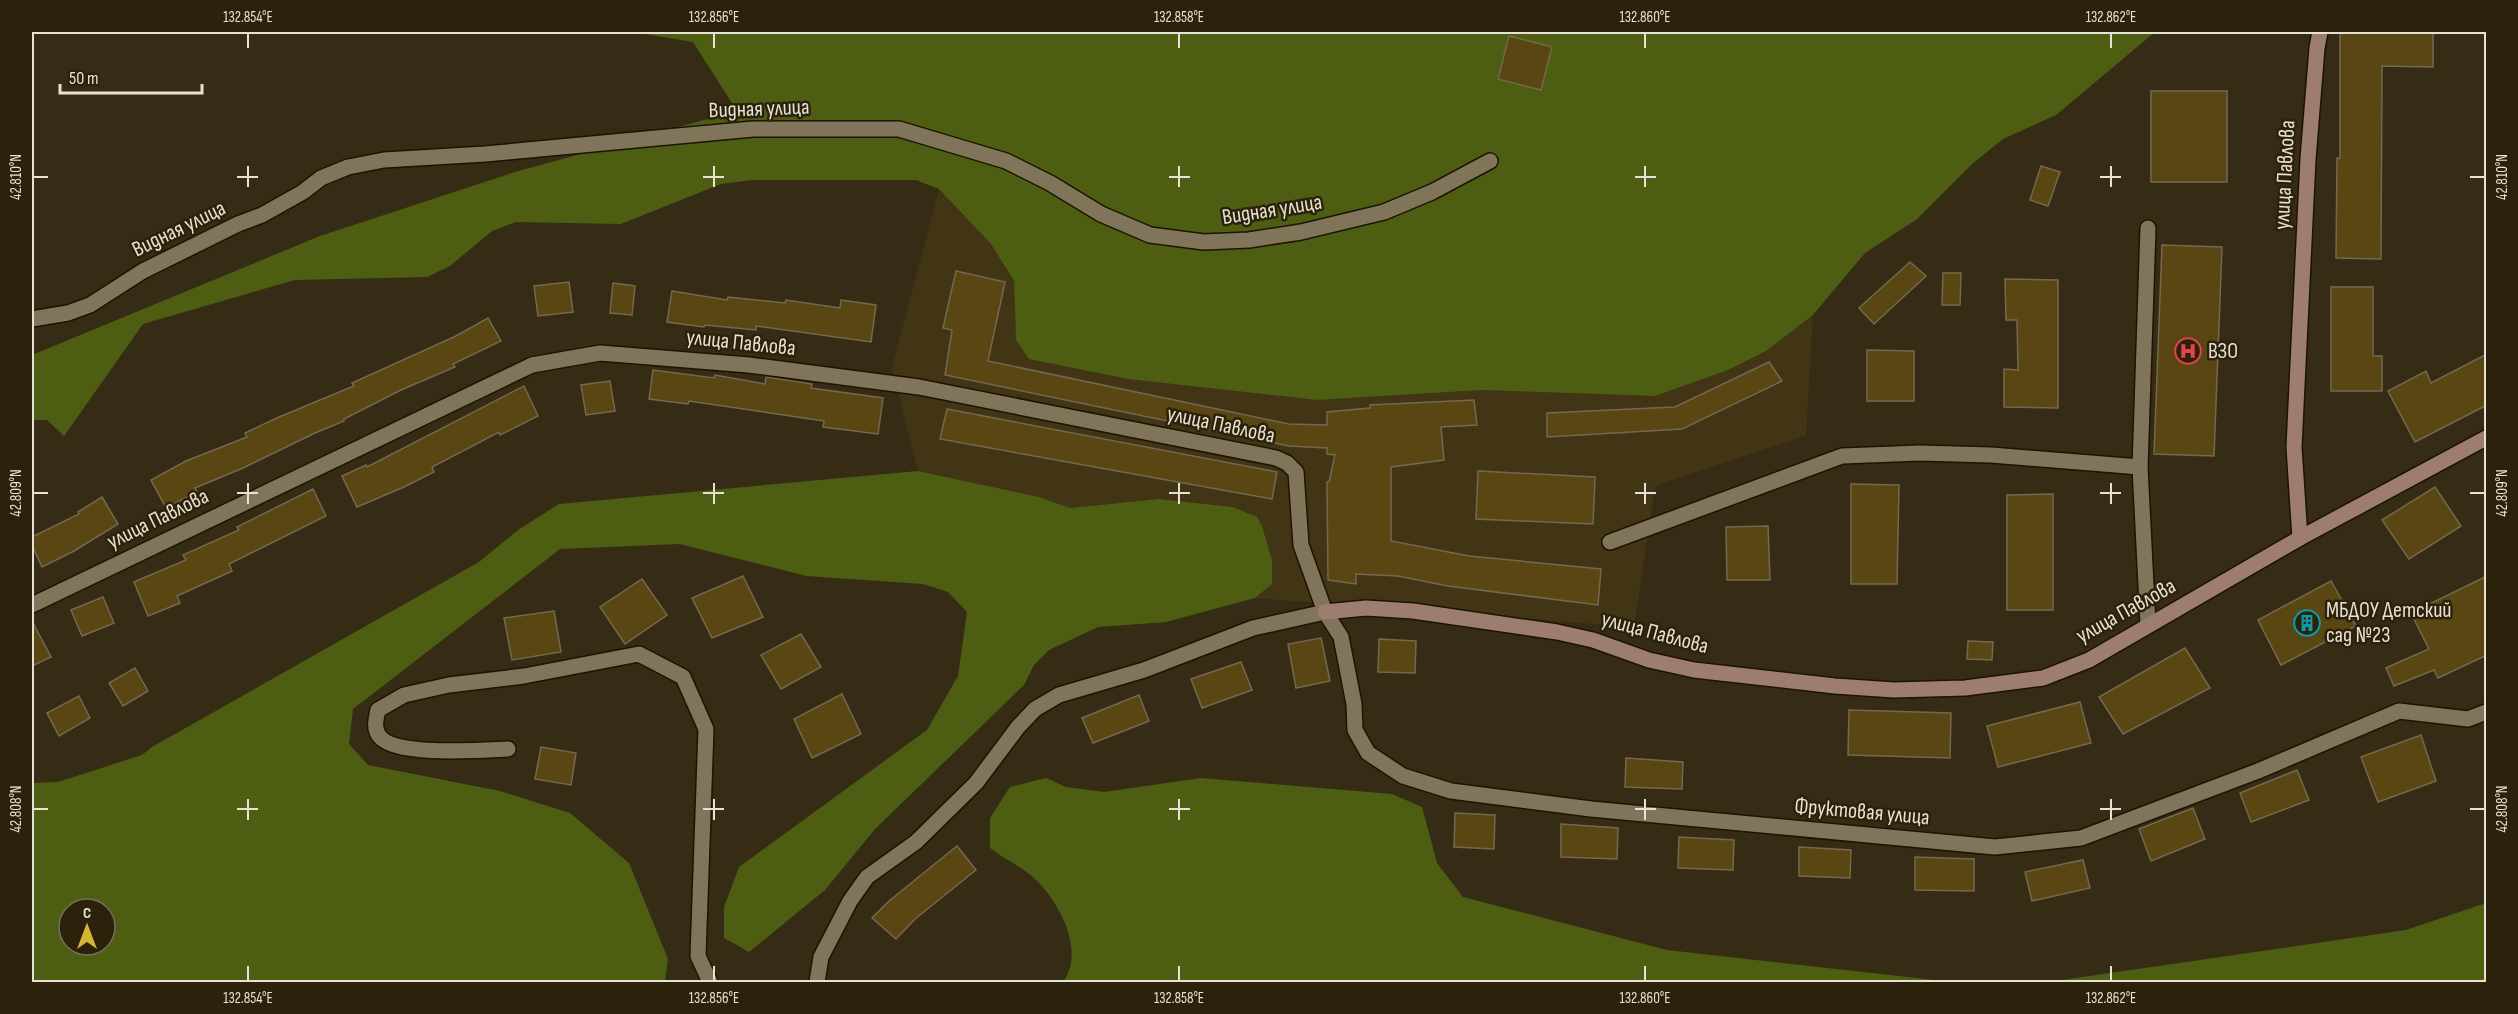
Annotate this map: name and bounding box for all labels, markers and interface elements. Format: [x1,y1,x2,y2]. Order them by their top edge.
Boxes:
text: 132.854°E [223,8,273,27]
text: 132.856°E [689,8,739,27]
text: 132.858°E [1154,8,1204,27]
text: 132.860°E [1620,8,1670,27]
text: 132.862°E [2086,8,2136,27]
scale bar [60,57,202,95]
text: 50 m [69,68,99,89]
street label: Видная улица [708,94,810,124]
street label: улица Павлова [2269,120,2301,230]
text: 42.810°N [7,154,26,200]
text: 42.810°N [2493,154,2512,200]
street label: Видная улица [1220,189,1324,231]
street label: Видная улица [128,195,230,263]
street label: улица Павлова [685,324,797,362]
hospital icon: ВЗО [2173,336,2203,366]
place label: ВЗО [2208,338,2238,365]
street label: улица Павлова [1165,400,1277,450]
text: 42.809°N [7,469,26,517]
text: 42.809°N [2493,469,2512,517]
street label: улица Павлова [103,483,213,555]
street label: улица Павлова [2072,573,2180,649]
place label: МБДОУ Детский сад №23 [2326,597,2452,649]
street label: улица Павлова [1599,606,1711,660]
building icon: МБДОУ Детский сад №23 [2292,608,2322,638]
text: 42.808°N [7,785,26,833]
text: 42.808°N [2493,785,2512,833]
street label: Фруктовая улица [1793,793,1931,831]
north arrow [57,897,117,957]
text: С [83,904,91,923]
text: 132.854°E [223,989,273,1008]
text: 132.856°E [689,989,739,1008]
text: 132.858°E [1154,989,1204,1008]
text: 132.860°E [1620,989,1670,1008]
text: 132.862°E [2086,989,2136,1008]

